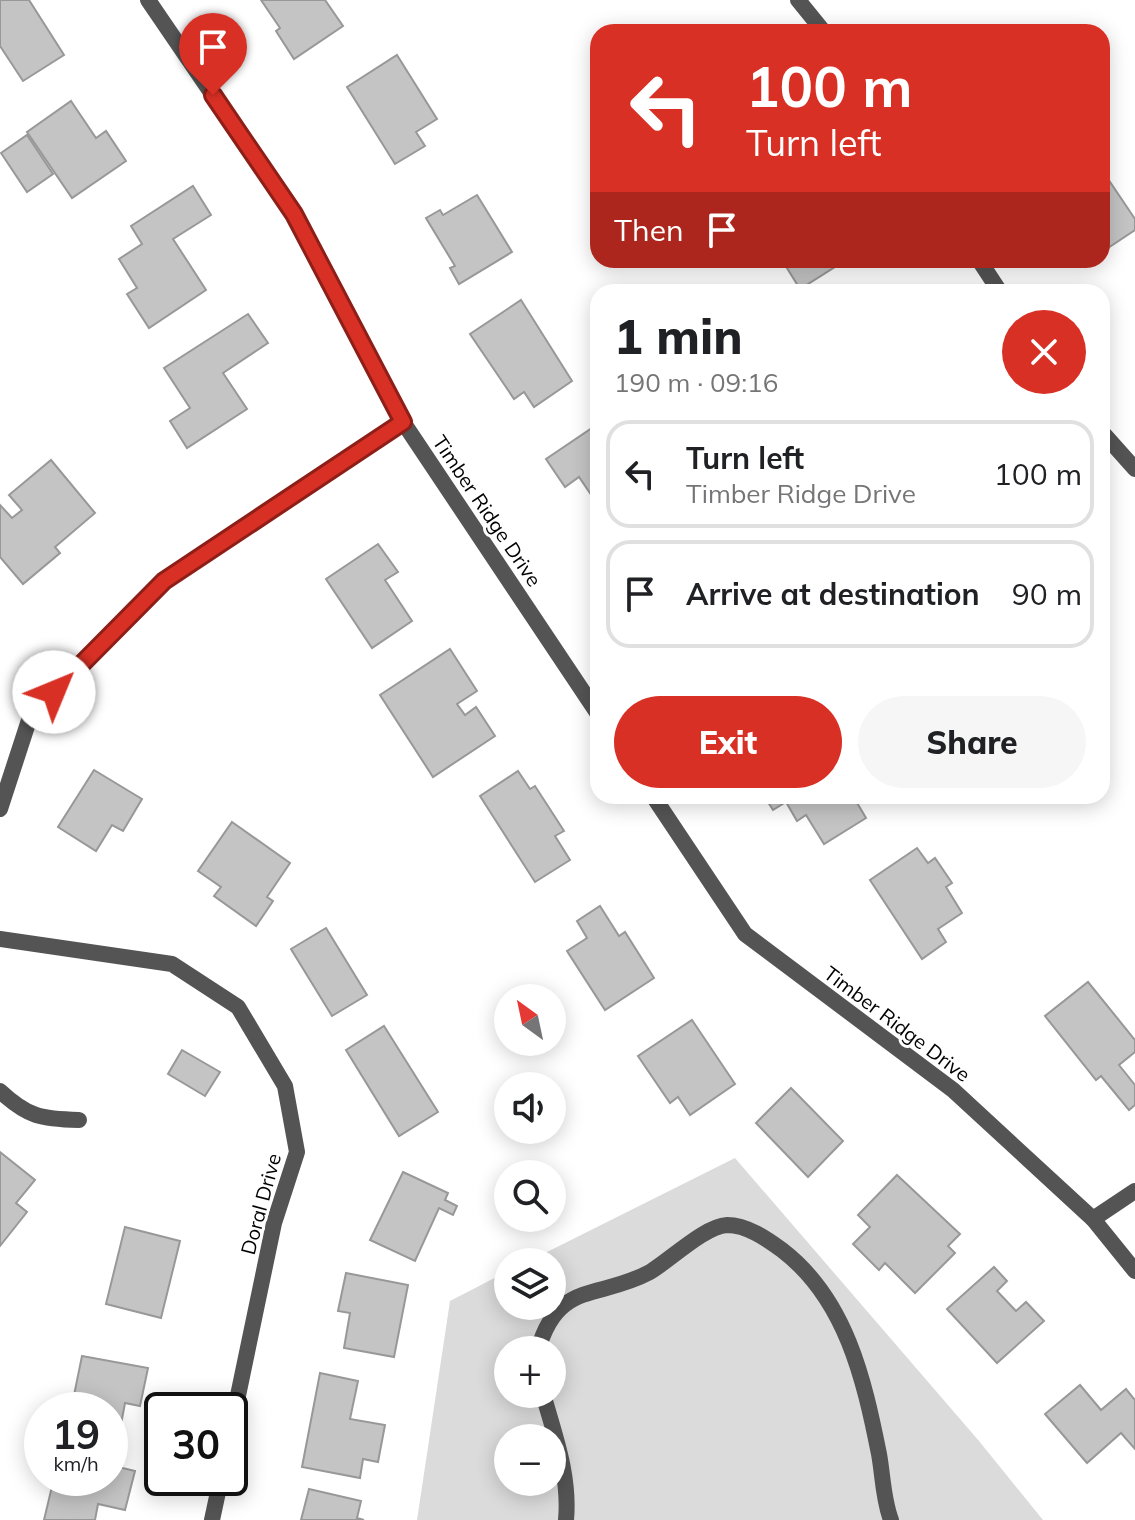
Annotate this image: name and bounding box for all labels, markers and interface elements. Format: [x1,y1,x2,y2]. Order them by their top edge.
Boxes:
pin [179,13,247,95]
icon: arrive [191,25,235,69]
text: 100 m [746,51,913,121]
icon: left [614,56,718,160]
text: Turn left [746,120,882,165]
icon: arrive [700,208,744,252]
text: Then [614,211,684,249]
text: 1 min [614,306,743,366]
button: close [1002,310,1086,394]
text: 190 m · 09:16 [614,366,778,399]
street label: Timber Ridge Drive [428,430,547,591]
text: Turn left [686,439,804,477]
icon: left [618,452,662,496]
text: 100 m [994,455,1082,493]
text: Timber Ridge Drive [686,477,916,510]
icon: arrive [618,572,662,616]
text: Arrive at destination [686,575,980,613]
text: 90 m [1012,575,1082,613]
position arrow [12,650,96,734]
button: Exit [614,696,842,788]
button: Share [858,696,1086,788]
street label: Timber Ridge Drive [819,960,975,1087]
north arrow [494,984,566,1056]
map controls [494,984,566,1496]
button: sound [494,1072,566,1144]
street label: Doral Drive [235,1150,286,1257]
button: search [494,1160,566,1232]
button: layers [494,1248,566,1320]
button: + [494,1336,566,1408]
speed limit sign: 30 [144,1392,248,1496]
text: 19 [52,1409,100,1459]
button: − [494,1424,566,1496]
text: km/h [53,1451,99,1476]

